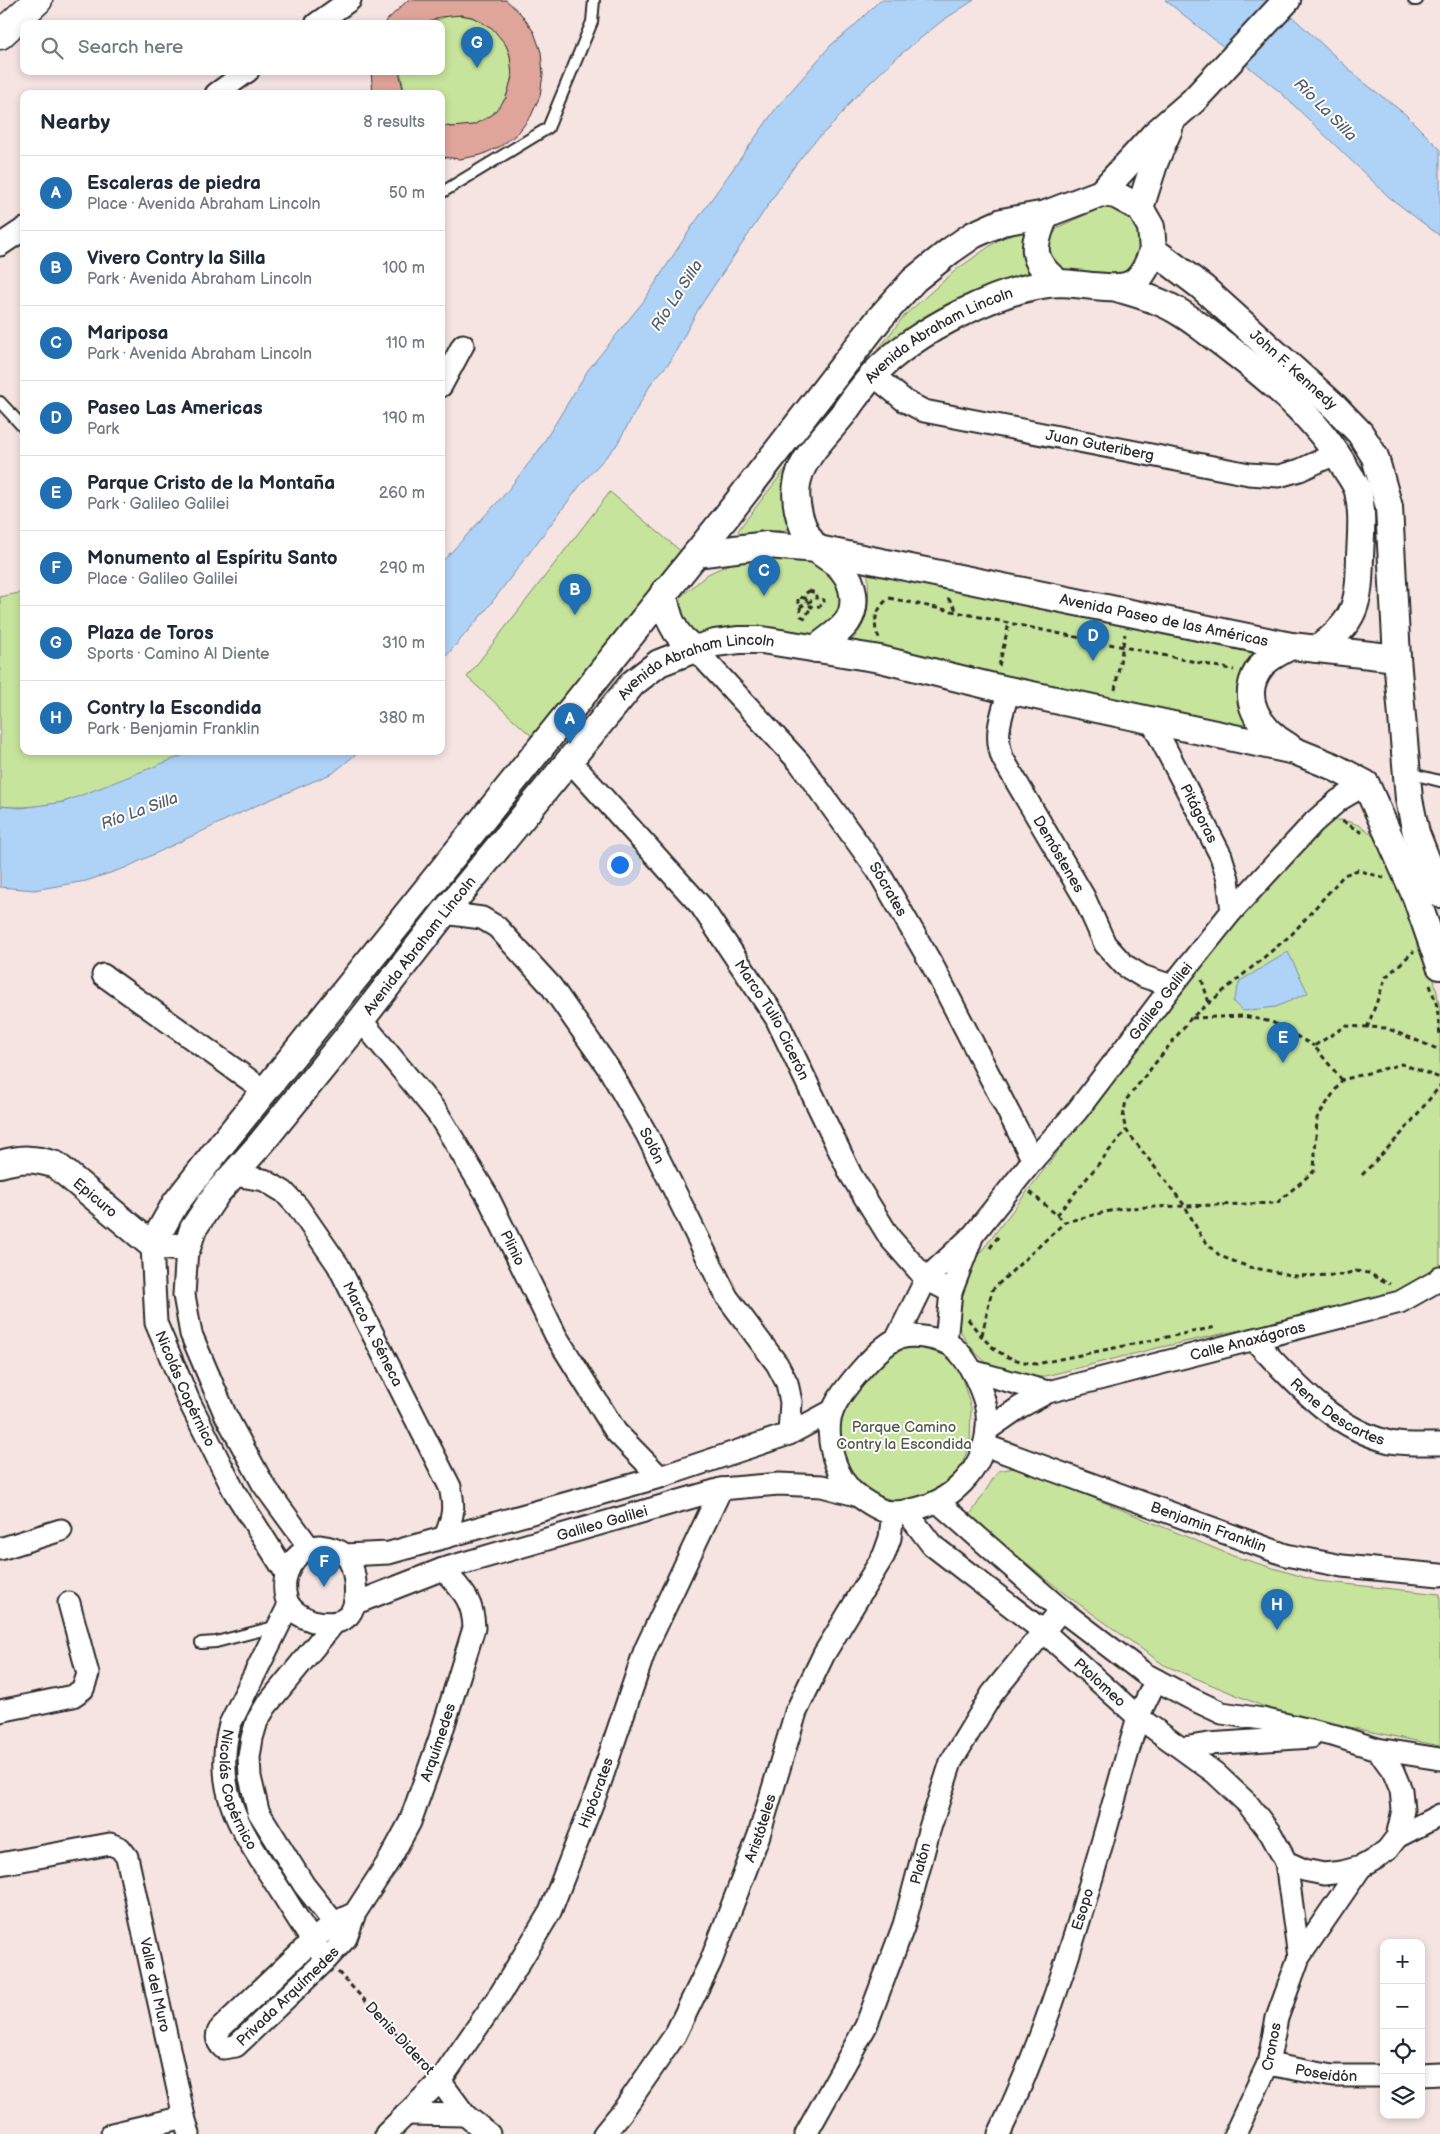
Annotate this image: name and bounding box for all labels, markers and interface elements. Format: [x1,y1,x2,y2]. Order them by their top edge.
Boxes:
search box [20,20,445,75]
pin: G [461,27,493,68]
icon: search [38,34,66,62]
text: Search here [78,36,183,59]
water label: Río La Silla [1290,75,1360,145]
text: Nearby [40,110,110,135]
text: 8 results [363,113,425,132]
text: Escaleras de piedra [87,172,261,195]
text: A [51,184,61,203]
text: 50 m [389,184,425,203]
text: Place · Avenida Abraham Lincoln [87,195,321,214]
text: Vivero Contry la Silla [87,247,266,270]
water label: Río La Silla [647,257,707,335]
text: B [50,259,62,278]
text: 100 m [382,259,425,278]
text: Park · Avenida Abraham Lincoln [87,270,312,289]
street label: Avenida Abraham Lincoln [861,284,1015,388]
text: Mariposa [87,322,169,345]
street label: John F. Kennedy [1245,326,1341,414]
text: C [50,334,62,353]
text: 110 m [386,334,425,353]
text: Park · Avenida Abraham Lincoln [87,345,312,364]
text: Paseo Las Americas [87,397,263,420]
text: D [50,409,62,428]
text: 190 m [383,409,425,428]
text: Park [87,420,119,439]
street label: Juan Guteriberg [1044,426,1156,465]
text: Parque Cristo de la Montaña [87,472,335,495]
text: E [51,484,61,503]
text: 260 m [379,484,425,503]
text: Park · Galileo Galilei [87,495,229,514]
text: Monumento al Espíritu Santo [87,547,338,570]
pin: C [748,555,780,596]
text: F [51,559,61,578]
text: 290 m [379,559,425,578]
text: Place · Galileo Galilei [87,570,238,589]
pin: B [559,574,591,615]
street label: Avenida Paseo de las Américas [1058,590,1271,651]
pin: D [1077,620,1109,661]
text: Plaza de Toros [87,622,214,645]
street label: Avenida Abraham Lincoln [614,631,776,704]
text: G [50,634,62,653]
text: 310 m [382,634,425,653]
text: Sports · Camino Al Diente [87,645,269,664]
text: Contry la Escondida [87,697,262,720]
pin: A [554,703,586,744]
text: H [50,709,62,728]
text: 380 m [379,709,425,728]
text: Park · Benjamin Franklin [87,720,259,739]
street label: Pitágoras [1176,781,1222,847]
water label: Río La Silla [98,789,181,834]
street label: Demóstenes [1028,812,1089,897]
your location [607,852,633,878]
street label: Sócrates [865,858,911,920]
street label: Avenida Abraham Lincoln [359,873,480,1019]
street label: Marco Tulio Cicerón [730,956,813,1083]
street label: Galileo Galilei [1125,959,1197,1045]
pin: E [1267,1022,1299,1063]
street label: Solón [635,1124,669,1167]
street label: Epicuro [69,1174,121,1222]
street label: Plinio [496,1227,529,1269]
street label: Marco A. Séneca [338,1279,407,1390]
street label: Calle Anaxágoras [1188,1317,1308,1365]
street label: Nicolás Copérnico [150,1328,219,1450]
street label: Rene Descartes [1286,1374,1387,1450]
park label: Parque Camino Contry la Escondida [836,1418,972,1454]
street label: Benjamin Franklin [1148,1497,1269,1557]
street label: Galileo Galilei [555,1502,650,1546]
pin: F [308,1546,340,1587]
pin: H [1261,1589,1293,1630]
street label: Ptolomeo [1070,1654,1130,1711]
street label: Arquímedes [416,1700,460,1784]
street label: Nicolás Copérnico [215,1727,261,1854]
street label: Hipócrates [574,1755,618,1831]
street label: Aristóteles [740,1791,781,1865]
street label: Platón [906,1841,935,1887]
street label: Esopo [1068,1886,1098,1933]
street label: Valle del Muro [135,1936,174,2034]
map controls [1380,1939,1425,2119]
button: + [1380,1939,1425,1984]
street label: Privada Arquímedes [233,1942,344,2051]
button: − [1380,1984,1425,2029]
street label: Denis Diderot [361,1998,439,2079]
street label: Cronos [1257,2021,1286,2074]
button: locate [1380,2029,1425,2074]
street label: Poseidón [1293,2060,1357,2086]
button: layers [1380,2074,1425,2119]

